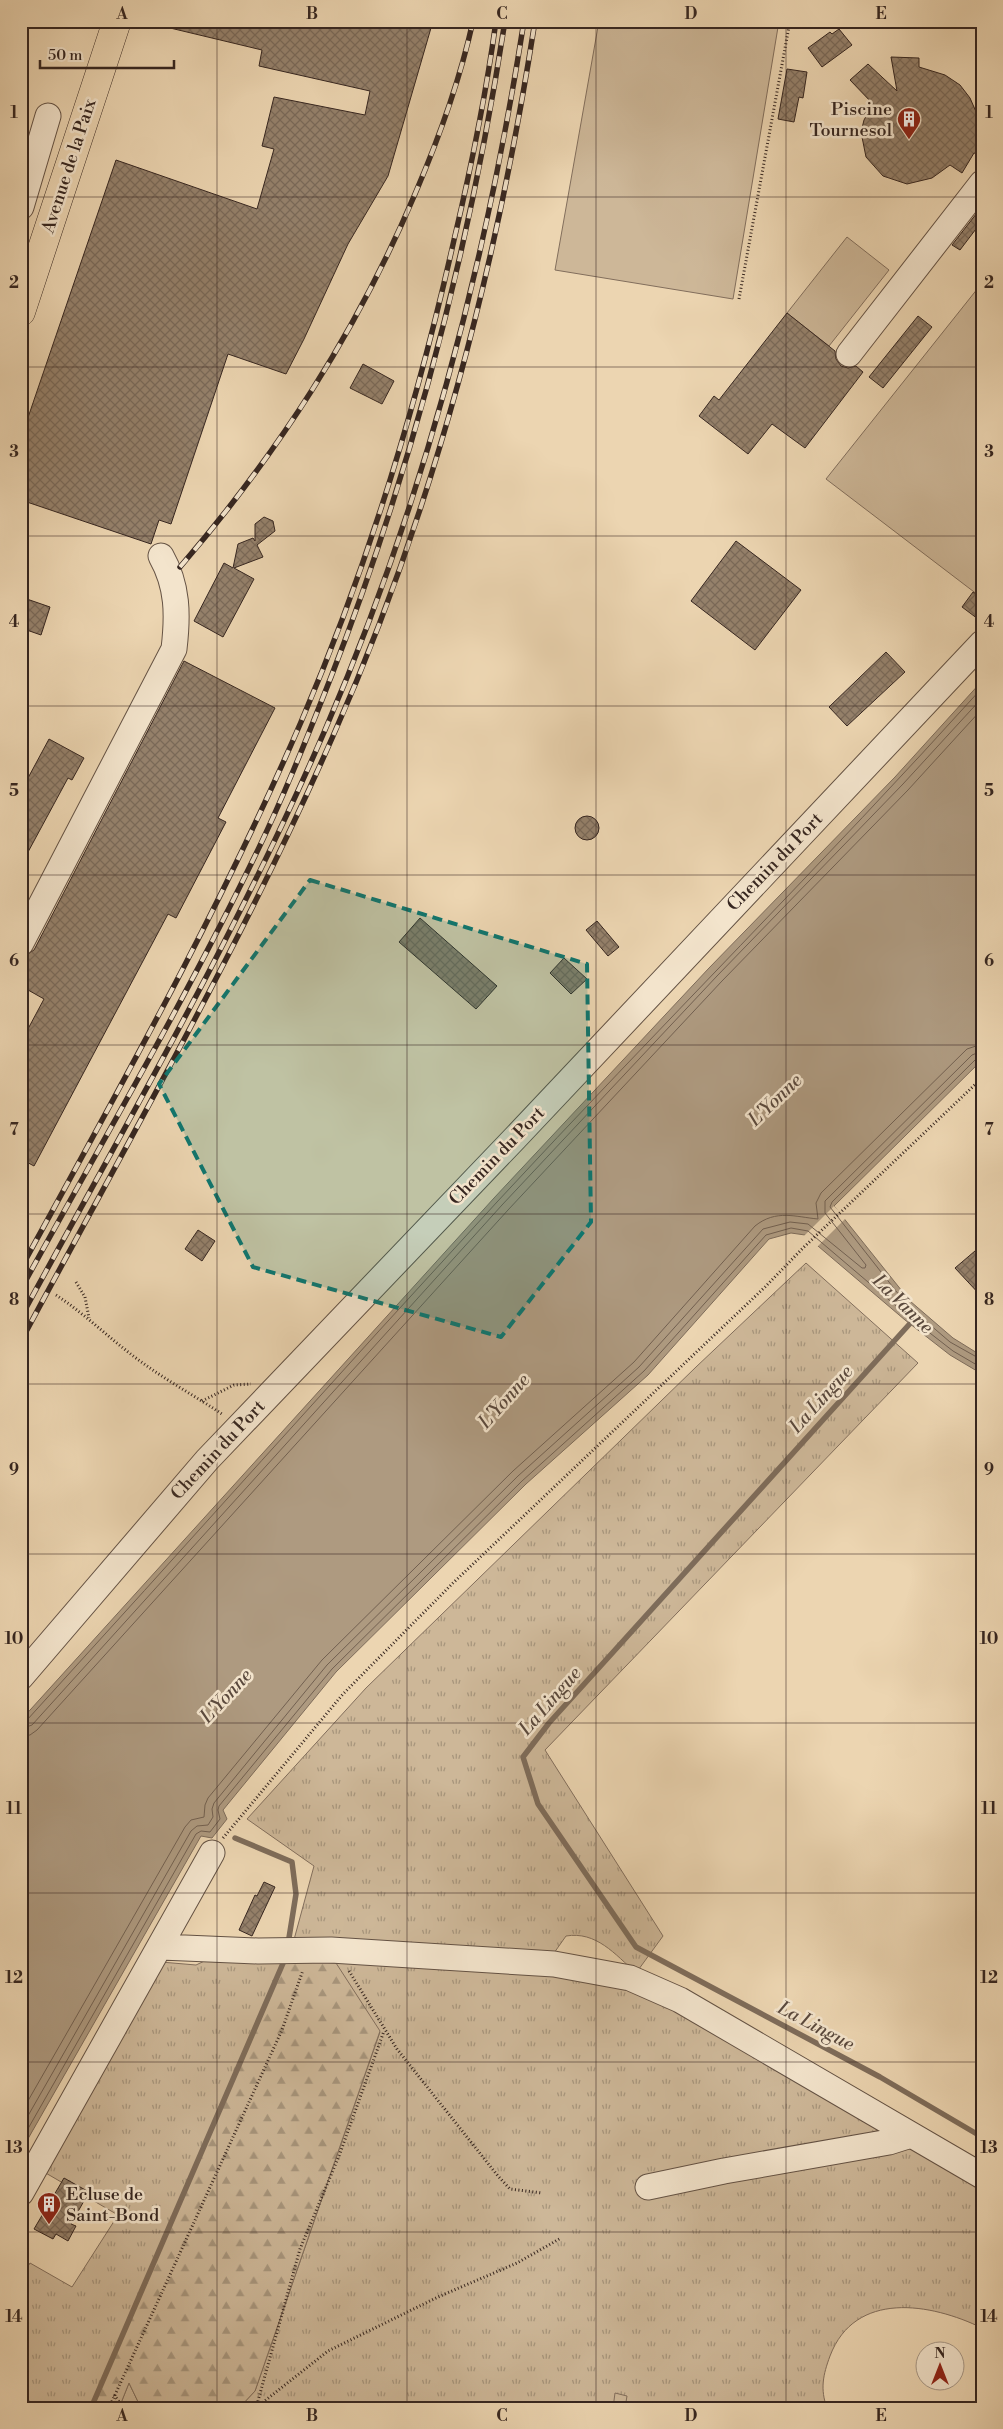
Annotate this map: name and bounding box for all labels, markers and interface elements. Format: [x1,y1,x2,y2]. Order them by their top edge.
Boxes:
text: A [115,4,128,24]
text: B [306,4,318,24]
text: C [496,4,508,24]
text: D [685,4,698,24]
text: E [875,4,887,24]
scale bar [40,38,174,70]
text: 50 m [48,46,82,65]
street label: Avenue de la Paix [36,95,102,237]
place label: Piscine Tournesol [809,98,893,142]
text: 1 [10,103,18,123]
text: 1 [985,103,993,123]
building icon: Piscine Tournesol [896,106,922,140]
text: 2 [9,273,19,293]
text: 2 [984,273,994,293]
text: 3 [9,442,19,462]
text: 3 [984,442,994,462]
text: 4 [9,612,20,632]
text: 4 [984,612,995,632]
text: 5 [9,781,19,801]
text: 5 [984,781,994,801]
street label: Chemin du Port [722,807,828,916]
text: 6 [9,951,19,971]
text: 6 [984,951,994,971]
water label: L'Yonne [742,1068,807,1132]
street label: Chemin du Port [444,1101,550,1210]
text: 7 [9,1120,19,1140]
text: 7 [984,1120,994,1140]
water label: La Vanne [867,1268,939,1339]
text: 8 [9,1290,19,1310]
text: 8 [984,1290,994,1310]
water label: La Lingue [784,1360,858,1439]
water label: L'Yonne [472,1368,535,1434]
street label: Chemin du Port [166,1395,271,1505]
text: 9 [9,1460,19,1480]
text: 9 [984,1460,994,1480]
text: 10 [5,1629,23,1649]
text: 10 [980,1629,998,1649]
water label: La Lingue [513,1662,586,1741]
water label: L'Yonne [194,1664,257,1729]
text: 11 [6,1799,22,1819]
text: 11 [981,1799,997,1819]
text: 12 [5,1968,23,1988]
text: 12 [980,1968,998,1988]
water label: La Lingue [773,1995,859,2056]
text: 13 [5,2138,23,2158]
text: 13 [980,2138,998,2158]
place label: Ecluse de Saint-Bond [66,2183,160,2227]
building icon: Ecluse de Saint-Bond [36,2191,62,2225]
text: 14 [5,2307,23,2327]
text: 14 [980,2307,998,2327]
north arrow [916,2342,966,2392]
text: N [934,2345,946,2363]
text: A [115,2406,128,2426]
text: B [306,2406,318,2426]
text: C [496,2406,508,2426]
text: D [685,2406,698,2426]
text: E [875,2406,887,2426]

